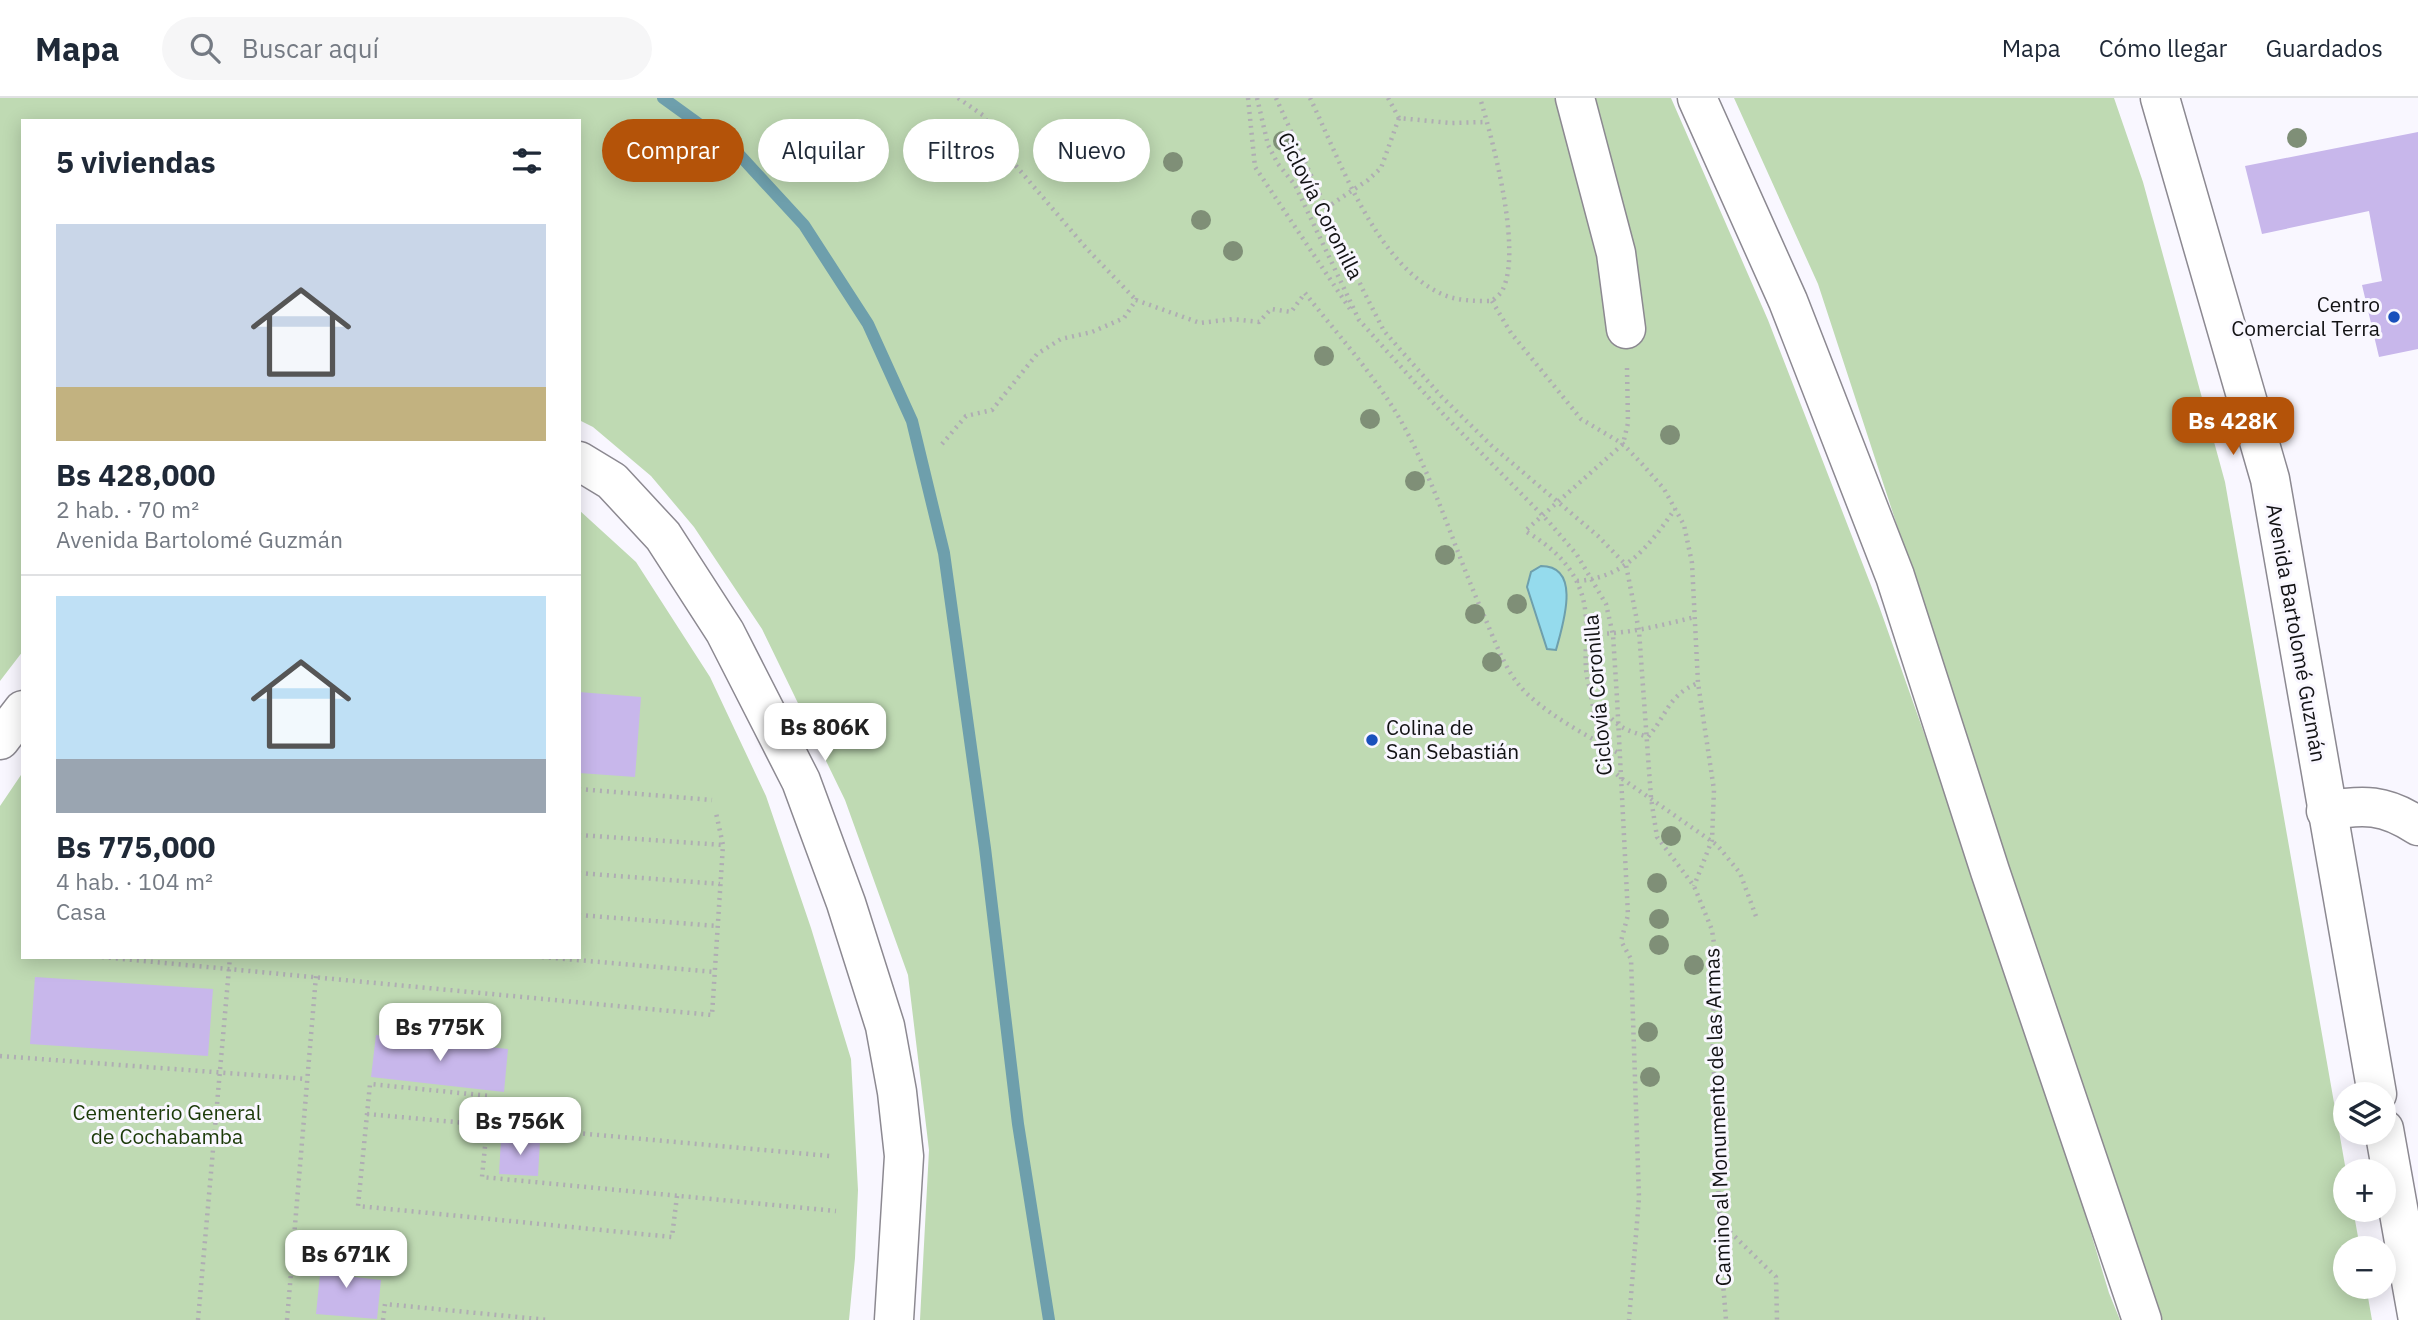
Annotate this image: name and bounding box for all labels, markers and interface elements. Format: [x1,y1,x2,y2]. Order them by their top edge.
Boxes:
search box [162,17,652,80]
text: Mapa [35,27,120,70]
icon: search [186,29,224,67]
text: Buscar aquí [242,31,379,65]
text: Mapa [2002,32,2061,64]
text: Cómo llegar [2099,32,2227,64]
text: Guardados [2265,32,2383,64]
chip: Comprar [602,119,744,182]
chip: Alquilar [758,119,889,182]
chip: Filtros [903,119,1019,182]
chip: Nuevo [1033,119,1150,182]
street label: Ciclovía Coronilla [1272,127,1370,284]
text: 5 viviendas [56,142,216,181]
icon: filters [508,142,546,180]
icon: home [238,269,364,395]
place label: Centro Comercial Terra [2231,290,2380,342]
marker: Centro Comercial Terra [2386,309,2402,325]
pin: Bs 428K [2168,398,2298,457]
text: Bs 428K [2188,405,2278,435]
text: Bs 428,000 [56,455,216,494]
text: 2 hab. · 70 m² [56,494,199,524]
street label: Avenida Bartolomé Guzmán [2260,501,2334,764]
text: Avenida Bartolomé Guzmán [56,524,343,554]
street label: Ciclovía Coronilla [1576,613,1618,777]
icon: home [238,641,364,767]
pin: Bs 806K [760,704,890,763]
text: Bs 806K [780,711,870,741]
place label: Colina de San Sebastián [1386,713,1519,765]
marker: Colina de San Sebastián [1364,732,1380,748]
text: Bs 775,000 [56,827,216,866]
text: 4 hab. · 104 m² [56,866,213,896]
text: Casa [56,896,106,926]
street label: Camino al Monumento de las Armas [1697,947,1737,1287]
pin: Bs 775K [375,1004,505,1063]
text: Bs 775K [395,1011,485,1041]
map controls [2333,1082,2396,1299]
button: layers [2333,1082,2396,1145]
park label: Cementerio General de Cochabamba [73,1098,262,1150]
pin: Bs 756K [455,1098,585,1157]
text: Bs 756K [475,1105,565,1135]
button: + [2333,1159,2396,1222]
pin: Bs 671K [281,1230,411,1290]
button: − [2333,1236,2396,1299]
text: Bs 671K [301,1238,391,1268]

